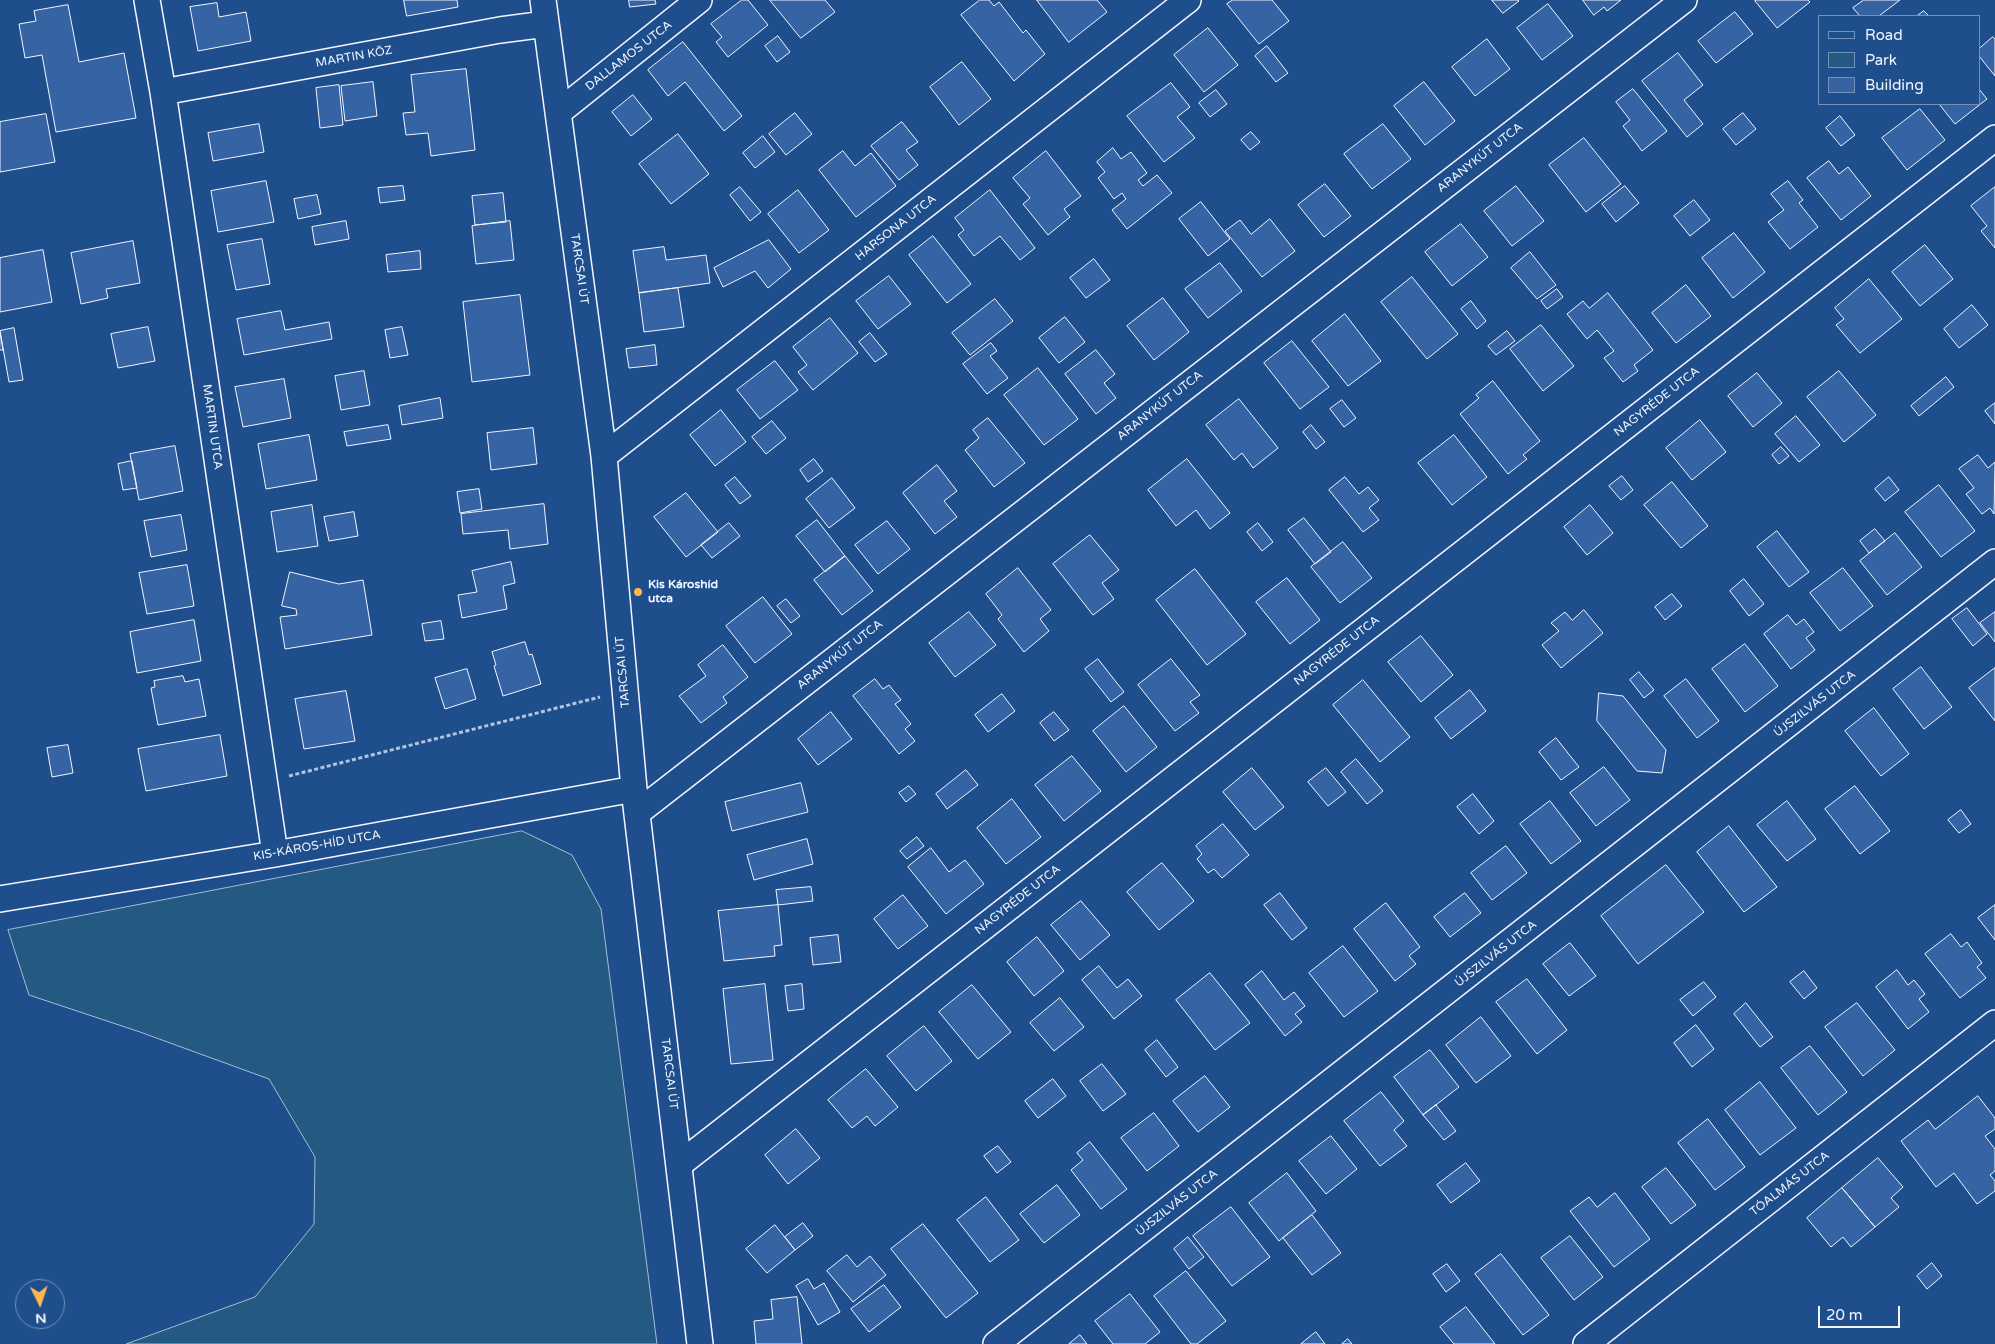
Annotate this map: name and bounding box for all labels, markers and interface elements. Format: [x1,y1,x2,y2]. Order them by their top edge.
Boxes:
legend [1818,15,1980,105]
street label: DALLAMOS UTCA [583,18,675,94]
text: Road [1865,26,1903,44]
street label: MARTIN KÖZ [315,43,393,71]
text: Park [1865,51,1897,69]
text: Building [1865,76,1924,94]
street label: ARANYKÚT UTCA [1434,120,1526,196]
street label: HARSONA UTCA [853,192,939,264]
street label: TARCSAI ÚT [567,233,591,305]
street label: NAGYRÉDE UTCA [1611,364,1703,440]
street label: ARANYKÚT UTCA [1114,368,1206,444]
street label: MARTIN UTCA [199,383,225,471]
place label: Kis Károshíd utca [648,578,718,606]
marker: Kis Károshíd utca [632,586,644,598]
street label: NAGYRÉDE UTCA [1291,613,1383,689]
street label: ARANYKÚT UTCA [794,617,886,693]
street label: TARCSAI ÚT [613,636,633,708]
street label: ÚJSZILVÁS UTCA [1771,668,1859,740]
street label: KIS-KÁROS-HÍD UTCA [252,828,382,864]
street label: NAGYRÉDE UTCA [972,862,1064,938]
street label: ÚJSZILVÁS UTCA [1452,918,1540,990]
street label: TARCSAI ÚT [657,1038,681,1110]
street label: TÓALMÁS UTCA [1747,1148,1833,1220]
street label: ÚJSZILVÁS UTCA [1133,1167,1221,1239]
north arrow [15,1279,65,1329]
scale bar [1820,1296,1902,1328]
text: 20 m [1826,1306,1863,1324]
text: N [35,1310,47,1327]

